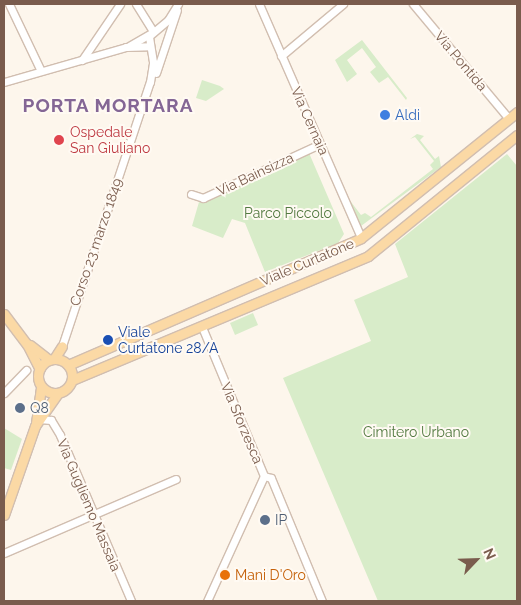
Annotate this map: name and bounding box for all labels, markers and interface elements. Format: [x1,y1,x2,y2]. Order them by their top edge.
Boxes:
street label: Via Pontida [431,28,491,94]
street label: Via Cernaia [287,84,333,158]
district label: PORTA MORTARA [21,95,195,117]
place label: Aldi [395,107,420,123]
marker: Aldi [379,109,391,121]
place label: Ospedale San Giuliano [70,124,150,156]
marker: Ospedale San Giuliano [52,133,66,147]
street label: Via Bainsizza [214,149,296,199]
street label: Corso 23 marzo 1849 [66,176,126,308]
park label: Parco Piccolo [244,205,332,221]
street label: Viale Curtatone [258,235,356,289]
place label: Viale Curtatone 28/A [118,324,218,357]
marker: Viale Curtatone 28/A [102,334,114,346]
street label: Via Sforzesca [217,380,267,466]
place label: Q8 [30,400,49,416]
marker: Q8 [14,402,26,414]
park label: Cimitero Urbano [363,424,469,440]
street label: Via Gugliemo Massaia [53,436,125,574]
place label: IP [275,512,287,528]
marker: IP [259,514,271,526]
north arrow [451,535,501,585]
text: N [480,546,499,562]
place label: Mani D'Oro [235,567,306,583]
marker: Mani D'Oro [219,569,231,581]

